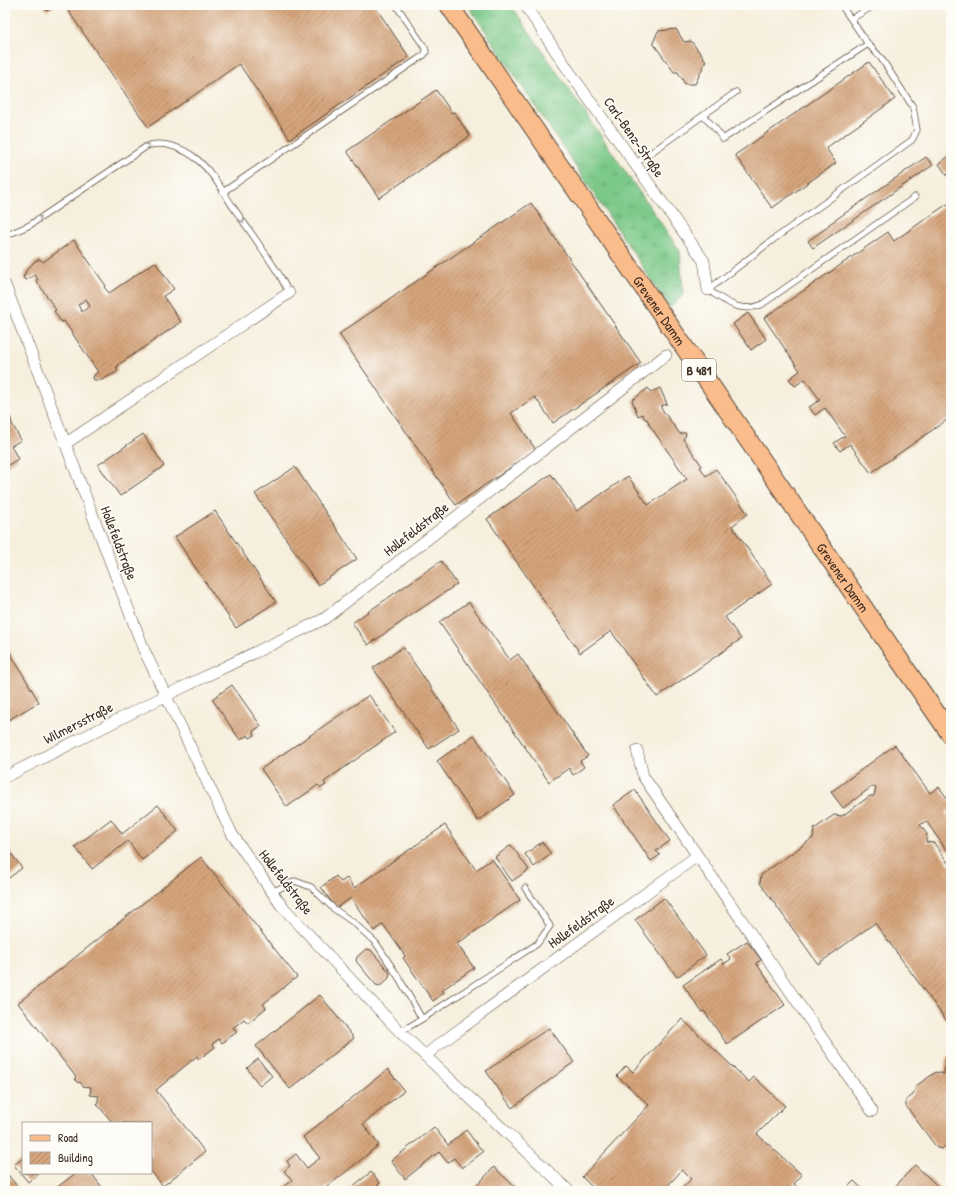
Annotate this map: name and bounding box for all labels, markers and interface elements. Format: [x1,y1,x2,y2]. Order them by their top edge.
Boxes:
street label: Carl-Benz-Straße [599,93,669,181]
one-way arrow [143,143,151,151]
one-way arrow [35,216,42,223]
one-way arrow [237,216,245,223]
street label: Grevener Damm [629,272,690,349]
road number: B 481 [682,359,716,381]
street label: Hollefeldstraße [379,497,453,561]
street label: Hollefeldstraße [96,503,142,583]
street label: Grevener Damm [813,539,874,616]
street label: Wilmersstraße [40,697,117,749]
street label: Hollefeldstraße [254,845,318,919]
street label: Hollefeldstraße [544,891,619,953]
legend [22,1122,152,1174]
text: Road [58,1129,78,1146]
text: Building [58,1149,93,1166]

